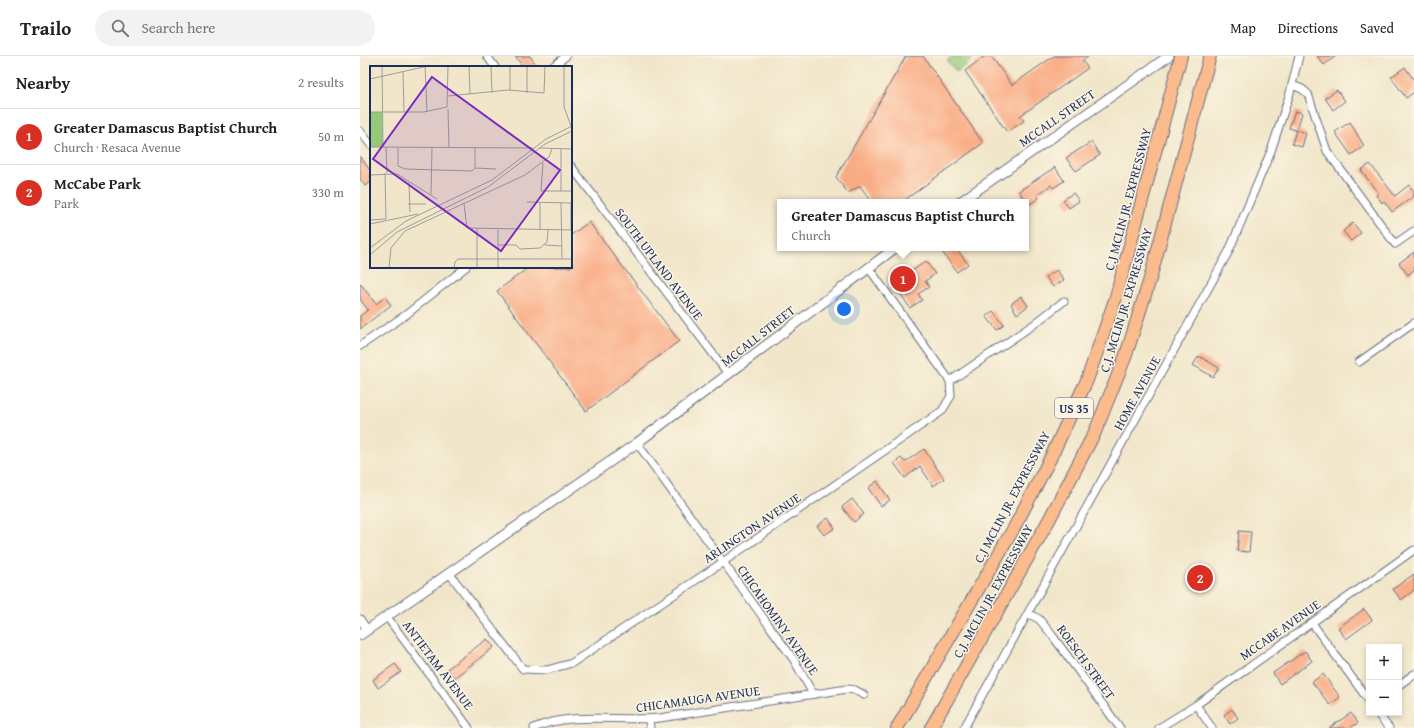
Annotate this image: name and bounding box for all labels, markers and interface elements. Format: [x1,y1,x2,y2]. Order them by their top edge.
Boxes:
search box [95,10,375,46]
text: Trailo [20,14,71,42]
icon: search [109,17,131,39]
text: Search here [141,17,215,38]
text: Map [1230,18,1256,38]
text: Directions [1278,18,1338,38]
text: Saved [1360,18,1394,38]
inset map [370,66,572,268]
text: Nearby [16,70,70,95]
text: 2 results [298,73,344,92]
street label: MCCALL STREET [1015,84,1100,151]
text: Greater Damascus Baptist Church [54,117,277,138]
street label: C.J MCLIN JR. EXPRESSWAY [1100,125,1156,273]
text: 1 [26,127,32,146]
text: 50 m [318,127,344,146]
text: Church · Resaca Avenue [54,138,181,157]
text: McCabe Park [54,173,141,194]
text: 2 [26,183,32,202]
text: 330 m [312,183,344,202]
text: Park [54,194,79,213]
popup [777,199,1029,251]
street label: SOUTH UPLAND AVENUE [610,204,708,324]
text: Greater Damascus Baptist Church [791,205,1015,226]
street label: C.J. MCLIN JR. EXPRESSWAY [1095,225,1157,375]
text: Church [791,226,831,245]
pin: 1 [890,264,916,294]
your location [834,299,854,319]
street label: MCCALL STREET [717,301,800,371]
street label: HOME AVENUE [1109,352,1165,434]
road number: US 35 [1055,398,1093,418]
street label: C.J MCLIN JR. EXPRESSWAY [969,427,1055,566]
street label: ARLINGTON AVENUE [699,488,805,568]
street label: C.J. MCLIN JR. EXPRESSWAY [948,520,1038,661]
street label: CHICAHOMINY AVENUE [733,561,823,679]
pin: 2 [1187,563,1213,593]
street label: MCCABE AVENUE [1236,595,1325,665]
street label: ANTIETAM AVENUE [398,616,478,714]
street label: ROESCH STREET [1052,621,1120,704]
map controls [1366,644,1402,716]
button: + [1366,644,1402,680]
button: − [1366,680,1402,716]
street label: CHICAMAUGA AVENUE [635,681,762,717]

